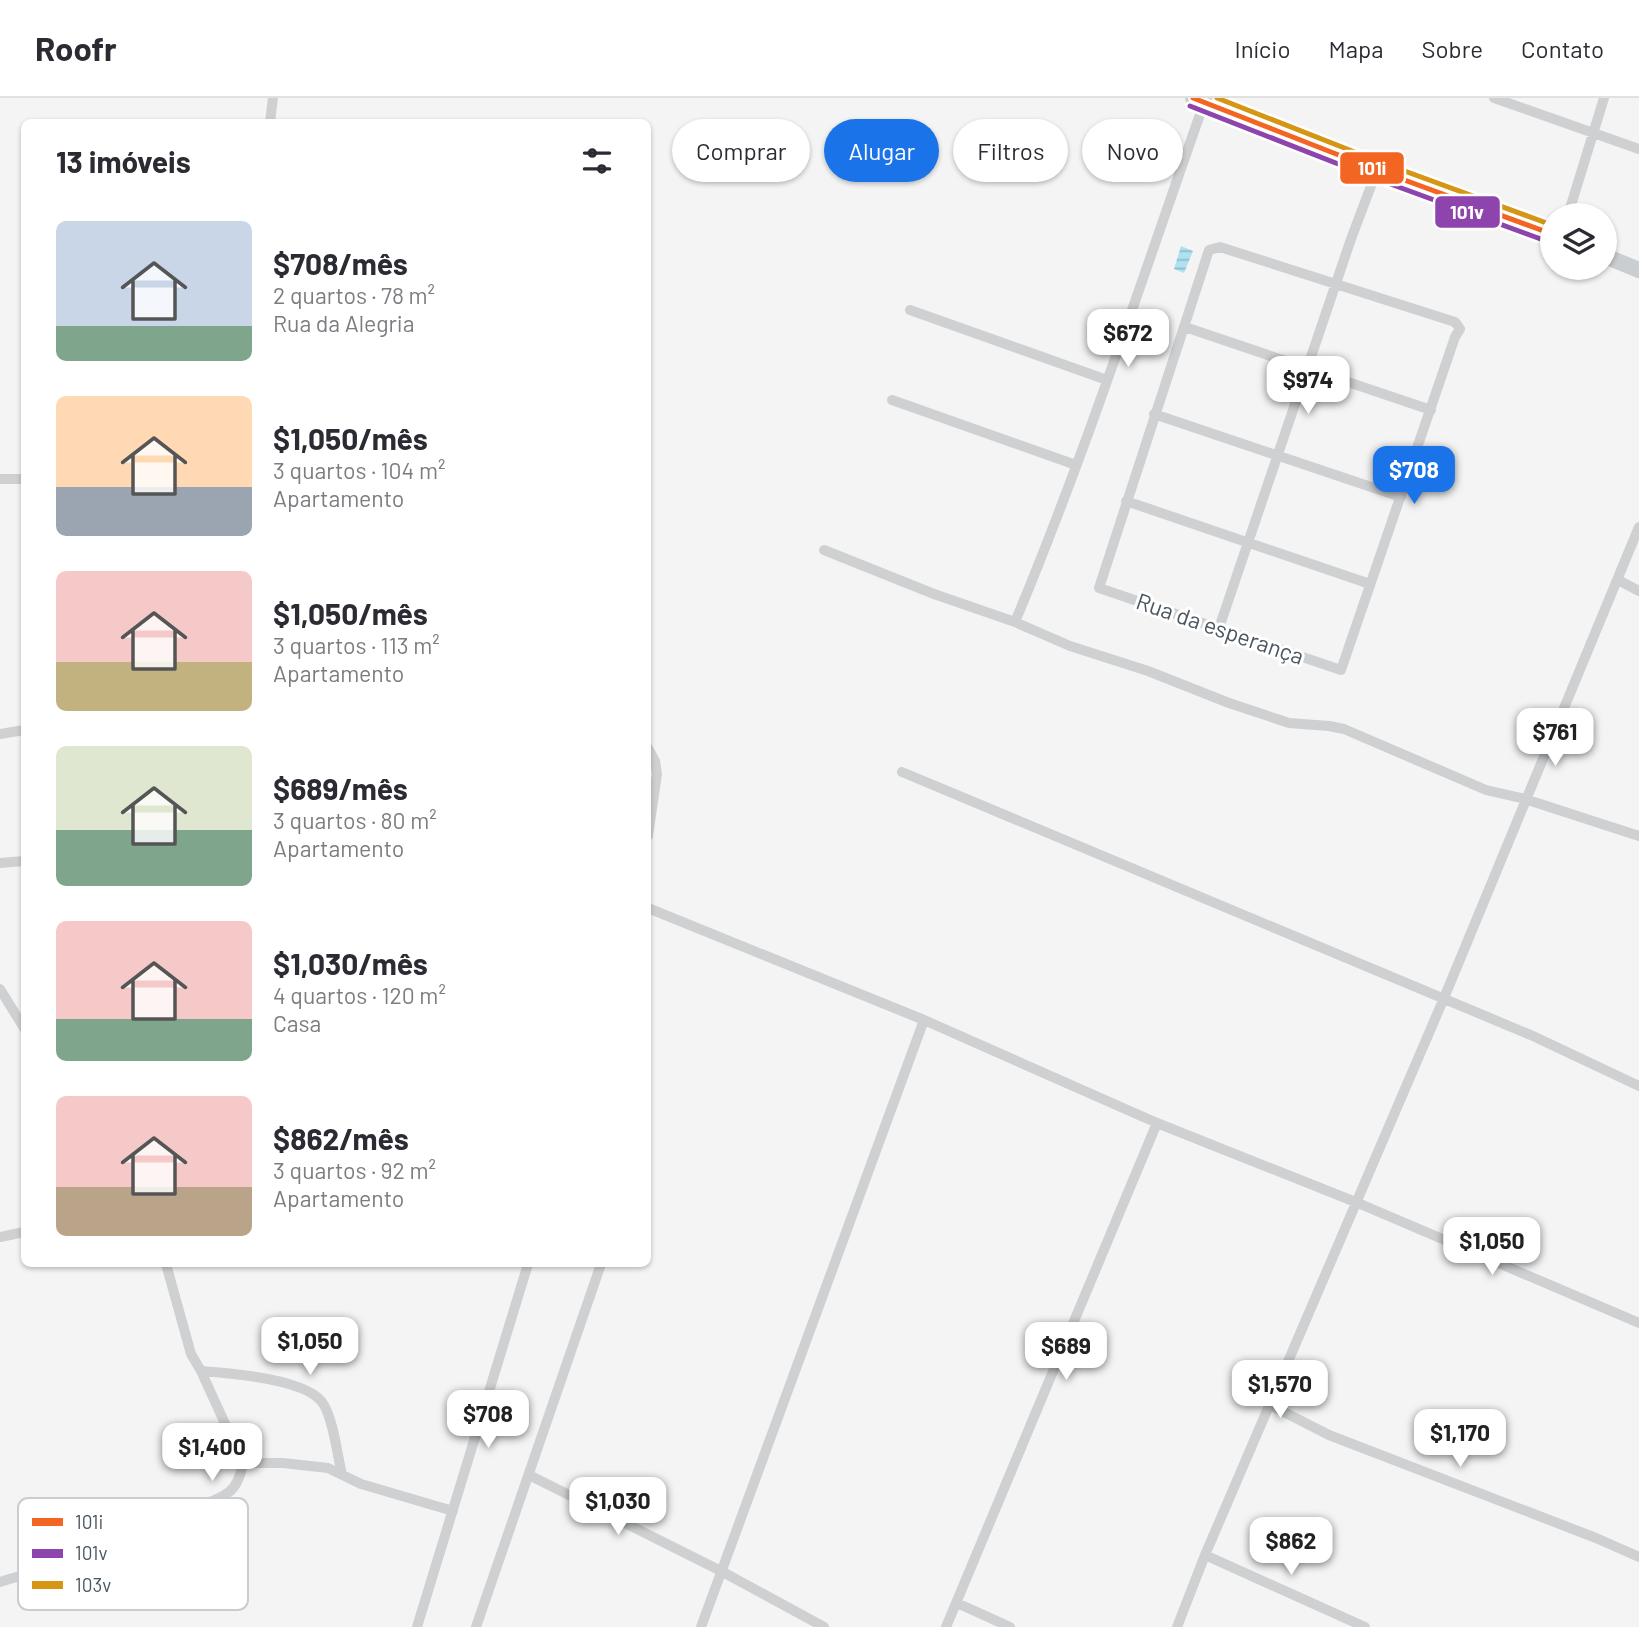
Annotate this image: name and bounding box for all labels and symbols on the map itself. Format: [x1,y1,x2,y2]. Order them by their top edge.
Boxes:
line badge: 101i [1339,151,1405,185]
text: 101i [1358,156,1386,179]
line badge: 101v [1434,195,1501,229]
text: 101v [1450,200,1484,223]
pin: $672 [1087,310,1169,369]
pin: $974 [1267,356,1349,416]
pin: $708 [1373,446,1455,506]
street label: Rua da esperança [1133,586,1308,670]
pin: $761 [1514,708,1596,768]
pin: $1,050 [1435,1218,1549,1277]
pin: $1,050 [253,1318,367,1377]
pin: $689 [1025,1322,1107,1382]
pin: $1,570 [1223,1360,1337,1420]
pin: $708 [447,1390,529,1450]
pin: $1,170 [1403,1410,1517,1469]
pin: $1,400 [155,1424,269,1483]
pin: $1,030 [561,1478,675,1537]
legend [18,1498,248,1610]
text: 101i [75,1510,103,1533]
pin: $862 [1250,1518,1332,1577]
text: 101v [75,1541,108,1564]
text: 103v [75,1573,111,1596]

